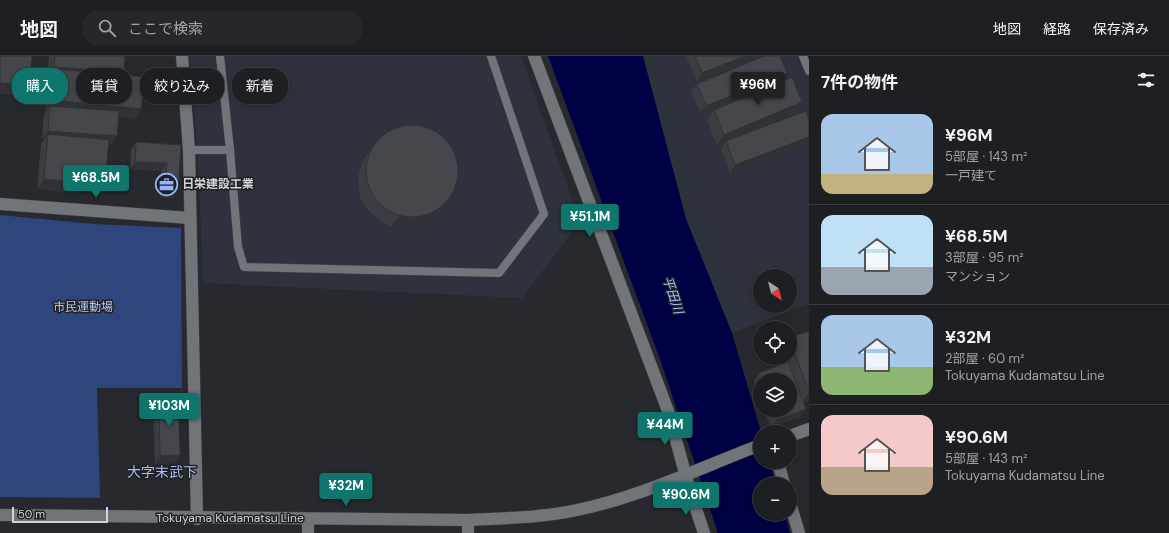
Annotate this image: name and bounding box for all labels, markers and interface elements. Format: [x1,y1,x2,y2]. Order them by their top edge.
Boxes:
search box [82,10,362,46]
text: 地図 [20,17,58,42]
icon: search [96,17,118,39]
text: ここで検索 [128,19,203,39]
text: 地図 [993,20,1021,38]
text: 経路 [1043,20,1071,38]
text: 保存済み [1093,20,1149,38]
chip: 購入 [12,68,68,104]
chip: 賃貸 [76,68,132,104]
chip: 絞り込み [140,68,224,104]
chip: 新着 [232,68,288,104]
icon: filters [1135,69,1157,91]
text: 7件の物件 [821,71,898,93]
pin: ¥96M [734,72,782,106]
text: ¥96M [740,76,776,93]
text: ¥96M [945,124,993,146]
icon: home [853,130,901,178]
text: 5部屋 · 143 m² [945,148,1027,165]
pin: ¥68.5M [63,165,129,199]
text: 一戸建て [945,167,997,184]
text: ¥68.5M [72,169,120,186]
office icon: 日栄建設工業 [154,171,180,197]
place label: 日栄建設工業 [182,176,254,192]
pin: ¥51.1M [557,204,623,238]
text: ¥51.1M [570,208,610,225]
text: ¥68.5M [945,225,1008,247]
icon: home [853,231,901,279]
text: 3部屋 · 95 m² [945,249,1024,266]
text: マンション [945,268,1010,285]
north arrow [753,269,797,313]
map controls [753,269,797,521]
water label: 平田川 [659,274,688,318]
park label: 市民運動場 [53,299,113,315]
button: locate [753,321,797,365]
text: ¥32M [945,326,991,348]
icon: home [853,331,901,379]
text: 2部屋 · 60 m² [945,350,1024,367]
text: Tokuyama Kudamatsu Line [945,367,1105,384]
button: layers [753,373,797,417]
pin: ¥103M [141,393,197,427]
text: ¥103M [148,397,190,414]
pin: ¥44M [641,412,689,446]
text: ¥44M [647,416,683,433]
button: + [753,425,797,469]
text: ¥90.6M [945,426,1008,448]
icon: home [853,431,901,479]
text: 5部屋 · 143 m² [945,450,1027,467]
district label: 大字末武下 [127,463,197,481]
text: Tokuyama Kudamatsu Line [945,467,1105,484]
pin: ¥32M [322,473,370,507]
text: ¥32M [328,477,364,494]
button: − [753,477,797,521]
pin: ¥90.6M [653,482,719,516]
text: ¥90.6M [662,486,710,503]
scale bar [12,505,108,524]
text: 50 m [18,507,45,521]
street label: Tokuyama Kudamatsu Line [156,510,304,526]

